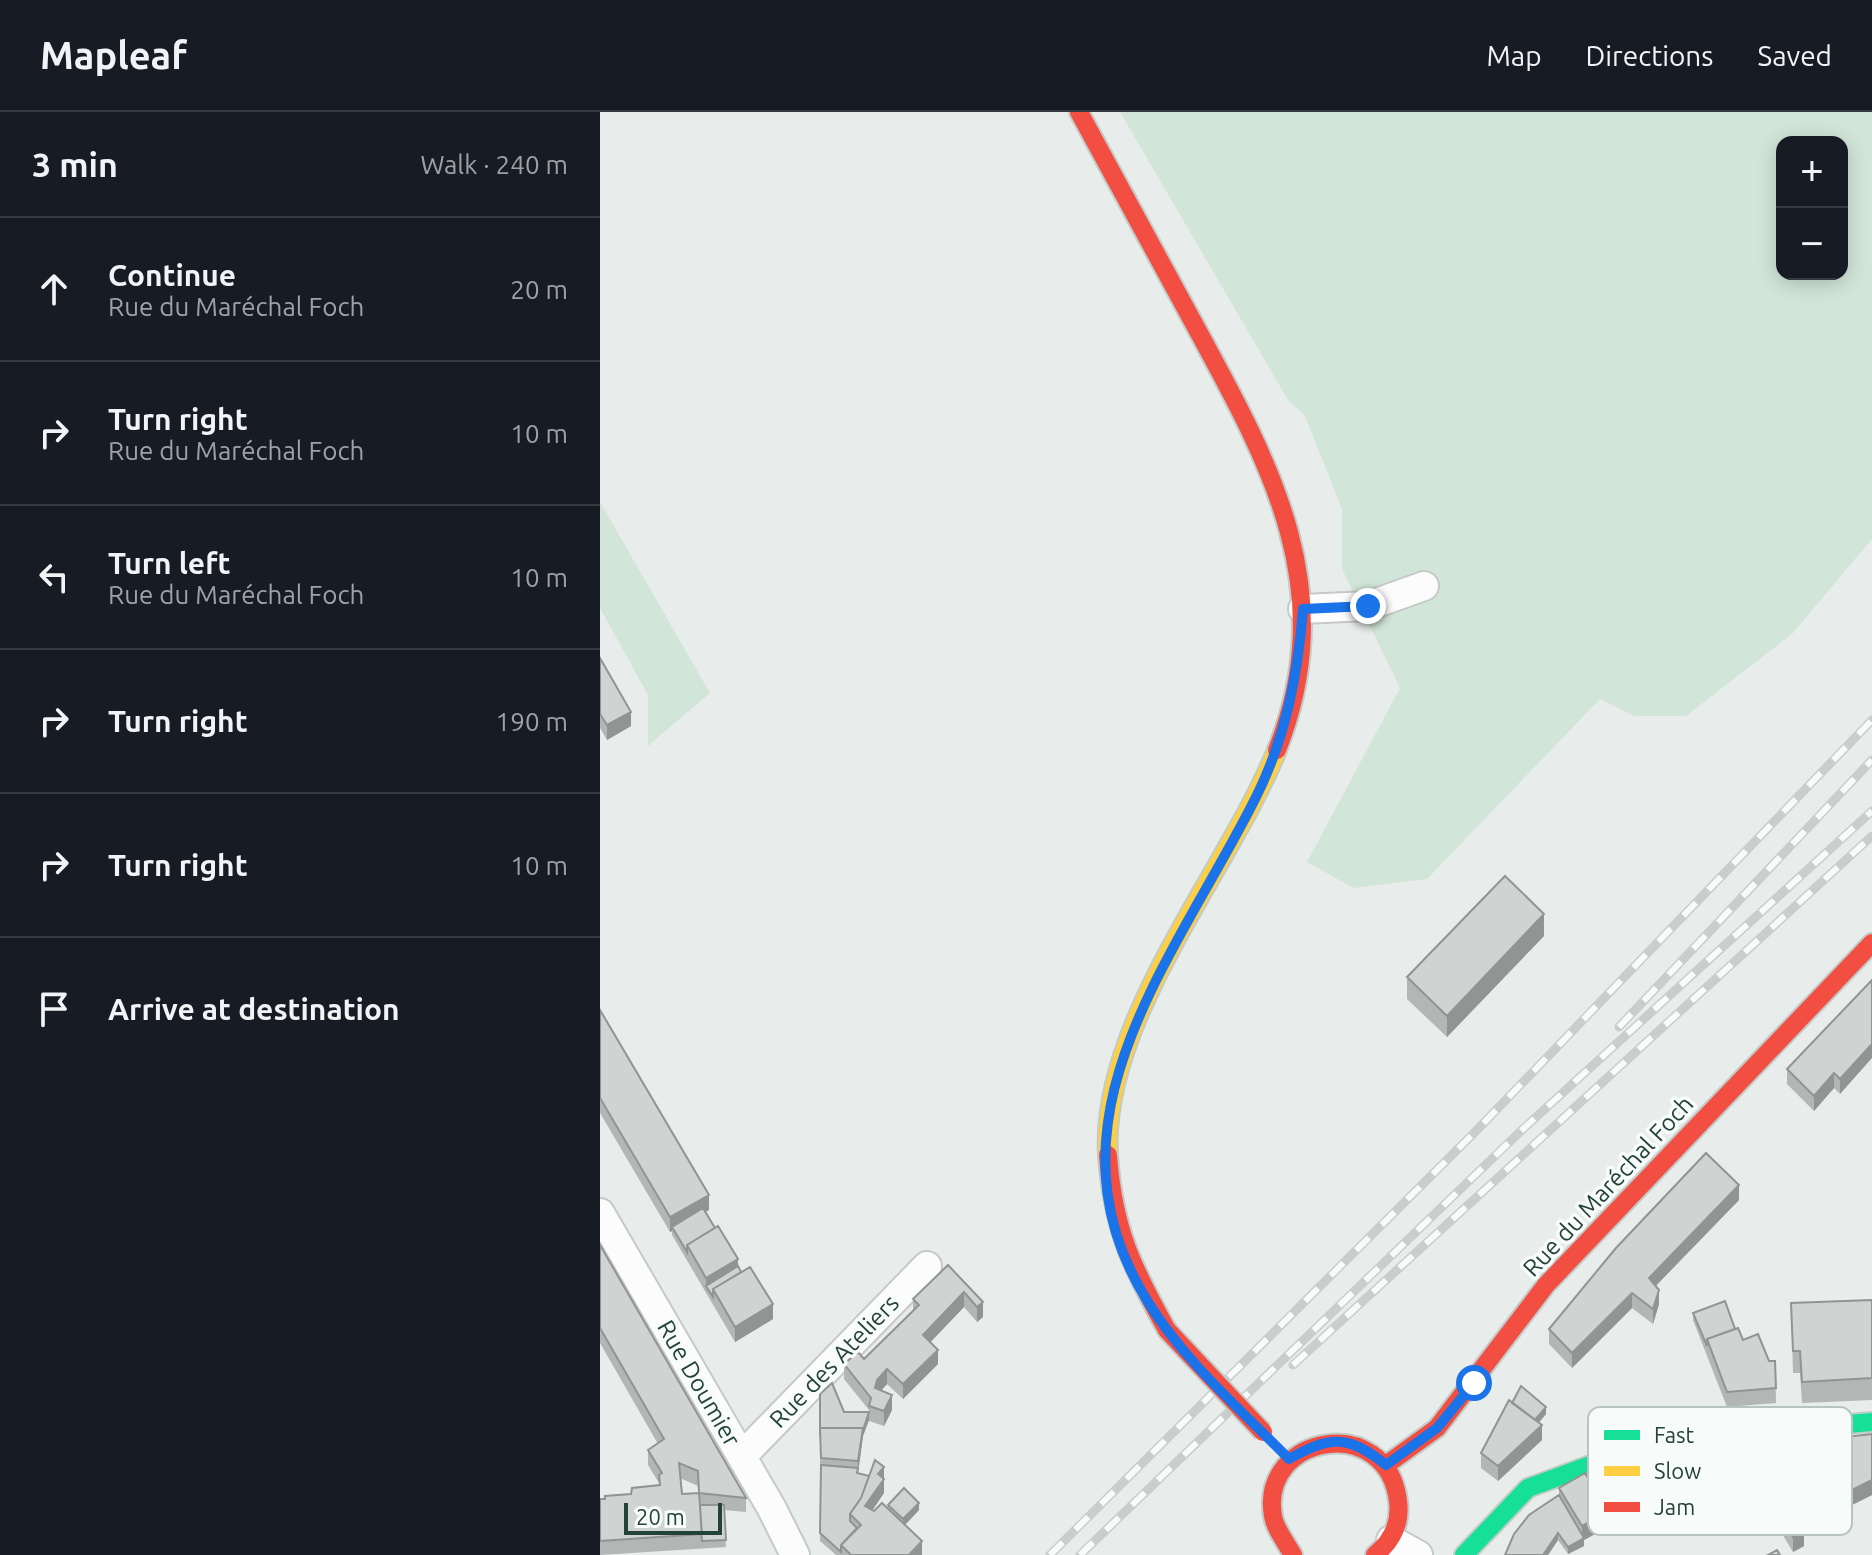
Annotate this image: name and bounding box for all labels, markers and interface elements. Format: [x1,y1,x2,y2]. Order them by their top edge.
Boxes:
text: Mapleaf [40,34,187,76]
text: Map [1486,40,1542,71]
text: Directions [1586,40,1713,71]
text: Saved [1757,40,1832,71]
map controls [1776,136,1848,280]
button: + [1776,136,1848,208]
text: 3 min [32,145,118,183]
text: Walk · 240 m [420,150,568,179]
button: − [1776,208,1848,280]
text: Continue [108,258,236,292]
icon: ahead [32,267,76,311]
text: 20 m [510,275,568,304]
text: Rue du Maréchal Foch [108,292,364,321]
text: Turn right [108,402,248,436]
icon: right [32,411,76,455]
text: 10 m [510,419,568,448]
text: Rue du Maréchal Foch [108,436,364,465]
text: Turn left [108,546,230,580]
icon: left [32,555,76,599]
text: 10 m [510,563,568,592]
text: Rue du Maréchal Foch [108,580,364,609]
route end [1350,588,1386,624]
icon: right [32,699,76,743]
text: Turn right [108,704,248,738]
text: 190 m [496,707,568,736]
icon: right [32,843,76,887]
text: Turn right [108,848,248,882]
text: 10 m [510,851,568,880]
icon: arrive [32,987,76,1031]
text: Arrive at destination [108,992,400,1026]
street label: Rue du Maréchal Foch [1517,1090,1699,1282]
street label: Rue des Ateliers [764,1289,904,1433]
street label: Rue Doumier [652,1315,746,1451]
route start [1456,1365,1492,1401]
legend [1588,1407,1852,1535]
text: Fast [1654,1422,1695,1447]
text: Slow [1654,1458,1701,1483]
text: Jam [1654,1494,1695,1519]
scale bar [624,1499,722,1535]
text: 20 m [636,1504,685,1529]

